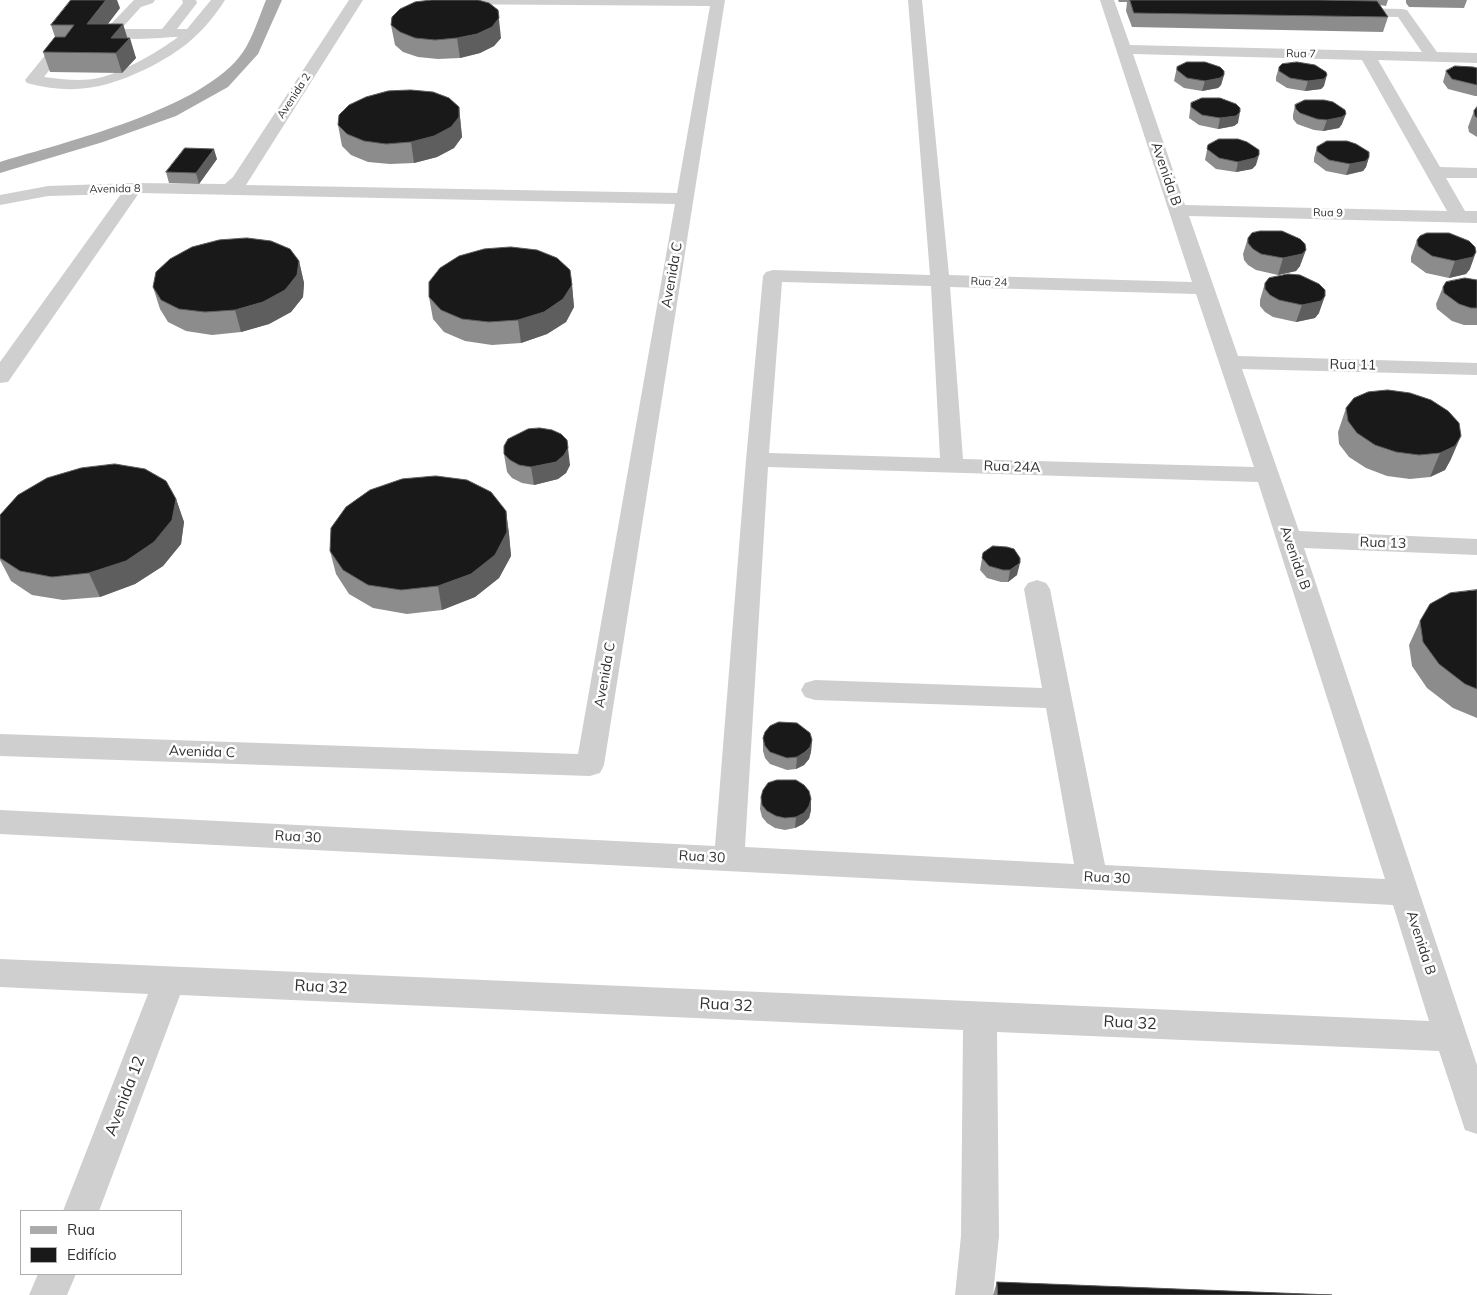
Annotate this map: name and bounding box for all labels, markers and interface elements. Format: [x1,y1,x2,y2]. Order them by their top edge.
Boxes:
street label: Rua 7 [1286,47,1316,61]
street label: Avenida 2 [275,71,313,121]
street label: Avenida B [1147,140,1185,208]
street label: Avenida 8 [89,182,141,196]
street label: Rua 9 [1313,206,1343,220]
street label: Avenida C [658,241,686,309]
street label: Rua 24 [970,275,1008,289]
street label: Rua 11 [1330,356,1376,374]
street label: Rua 24A [983,458,1041,476]
street label: Avenida B [1276,524,1314,592]
street label: Rua 13 [1359,534,1407,552]
street label: Avenida C [591,641,619,709]
street label: Avenida C [169,742,235,762]
street label: Rua 30 [274,827,322,847]
street label: Rua 30 [678,847,726,867]
street label: Rua 30 [1083,868,1131,888]
street label: Avenida B [1403,909,1439,977]
street label: Rua 32 [294,976,348,998]
street label: Rua 32 [699,994,753,1016]
street label: Rua 32 [1103,1012,1157,1034]
street label: Avenida 12 [101,1053,149,1139]
legend [20,1210,182,1275]
text: Rua [67,1220,95,1239]
text: Edifício [67,1245,117,1264]

